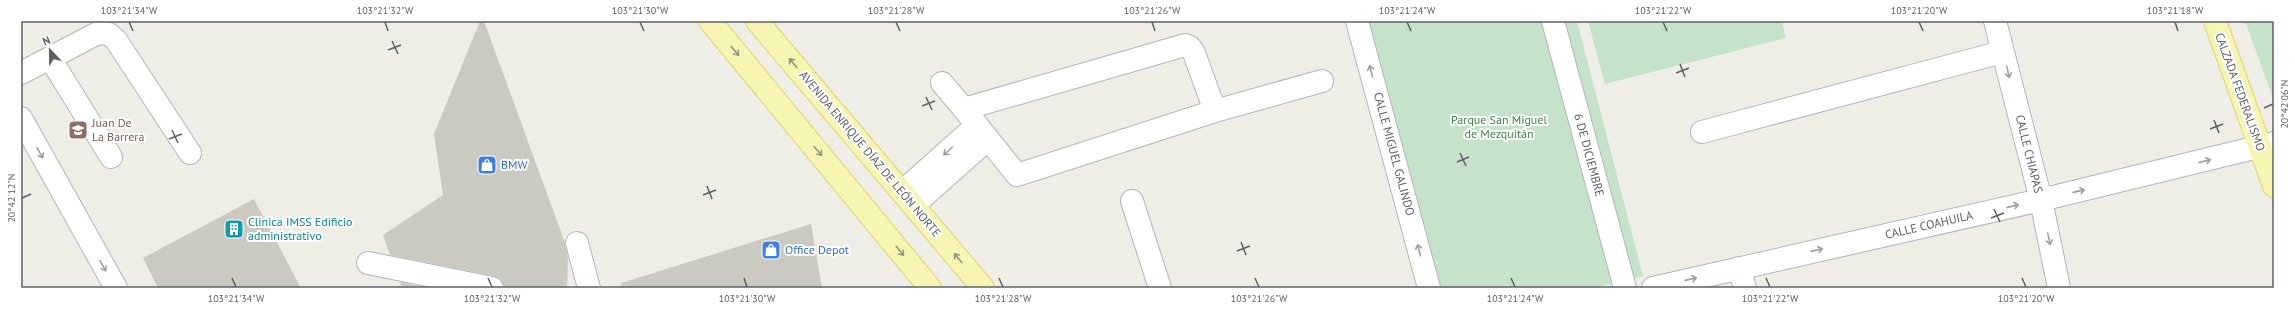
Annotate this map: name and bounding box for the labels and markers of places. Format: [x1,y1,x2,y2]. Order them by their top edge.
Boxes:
place label: Juan De La Barrera [91,115,144,144]
school or university icon: Juan De La Barrera [67,119,89,141]
shop icon: BMW [476,154,498,176]
place label: BMW [501,157,528,172]
place label: Clinica IMSS Edificio administrativo [248,214,353,243]
building icon: Clinica IMSS Edificio administrativo [223,218,245,240]
shop icon: Office Depot [760,239,782,261]
place label: Office Depot [785,242,849,257]

